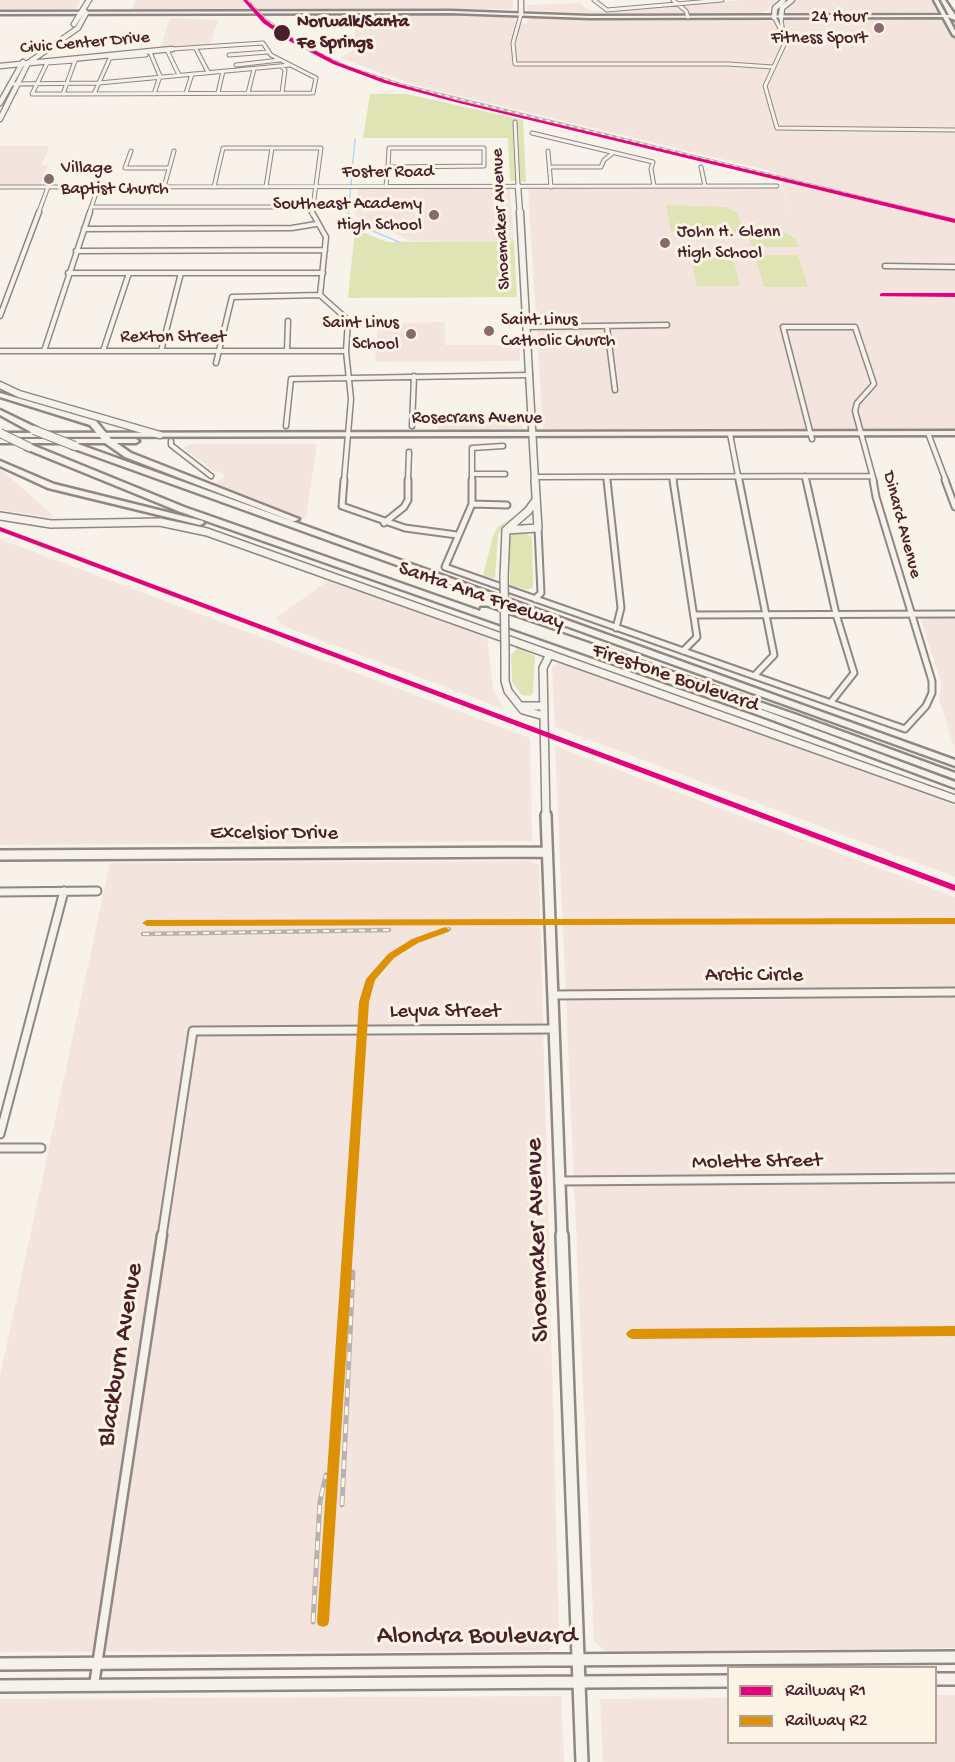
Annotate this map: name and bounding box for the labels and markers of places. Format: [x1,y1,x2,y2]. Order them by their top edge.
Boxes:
place label: 24 Hour Fitness Sport [771,7,867,50]
place label: Norwalk/Santa Fe Springs [297,12,409,54]
marker: 24 Hour Fitness Sport [872,21,886,35]
marker: Norwalk/Santa Fe Springs [272,23,292,43]
place label: Village Baptist Church [61,158,169,201]
marker: Village Baptist Church [42,172,56,186]
place label: Southeast Academy High School [273,194,422,236]
marker: Southeast Academy High School [427,208,441,222]
place label: John H. Glenn High School [677,222,780,264]
marker: John H. Glenn High School [658,236,672,250]
place label: Saint Linus Catholic Church [501,310,615,352]
place label: Saint Linus School [322,313,399,356]
marker: Saint Linus Catholic Church [482,324,496,338]
marker: Saint Linus School [404,327,418,341]

